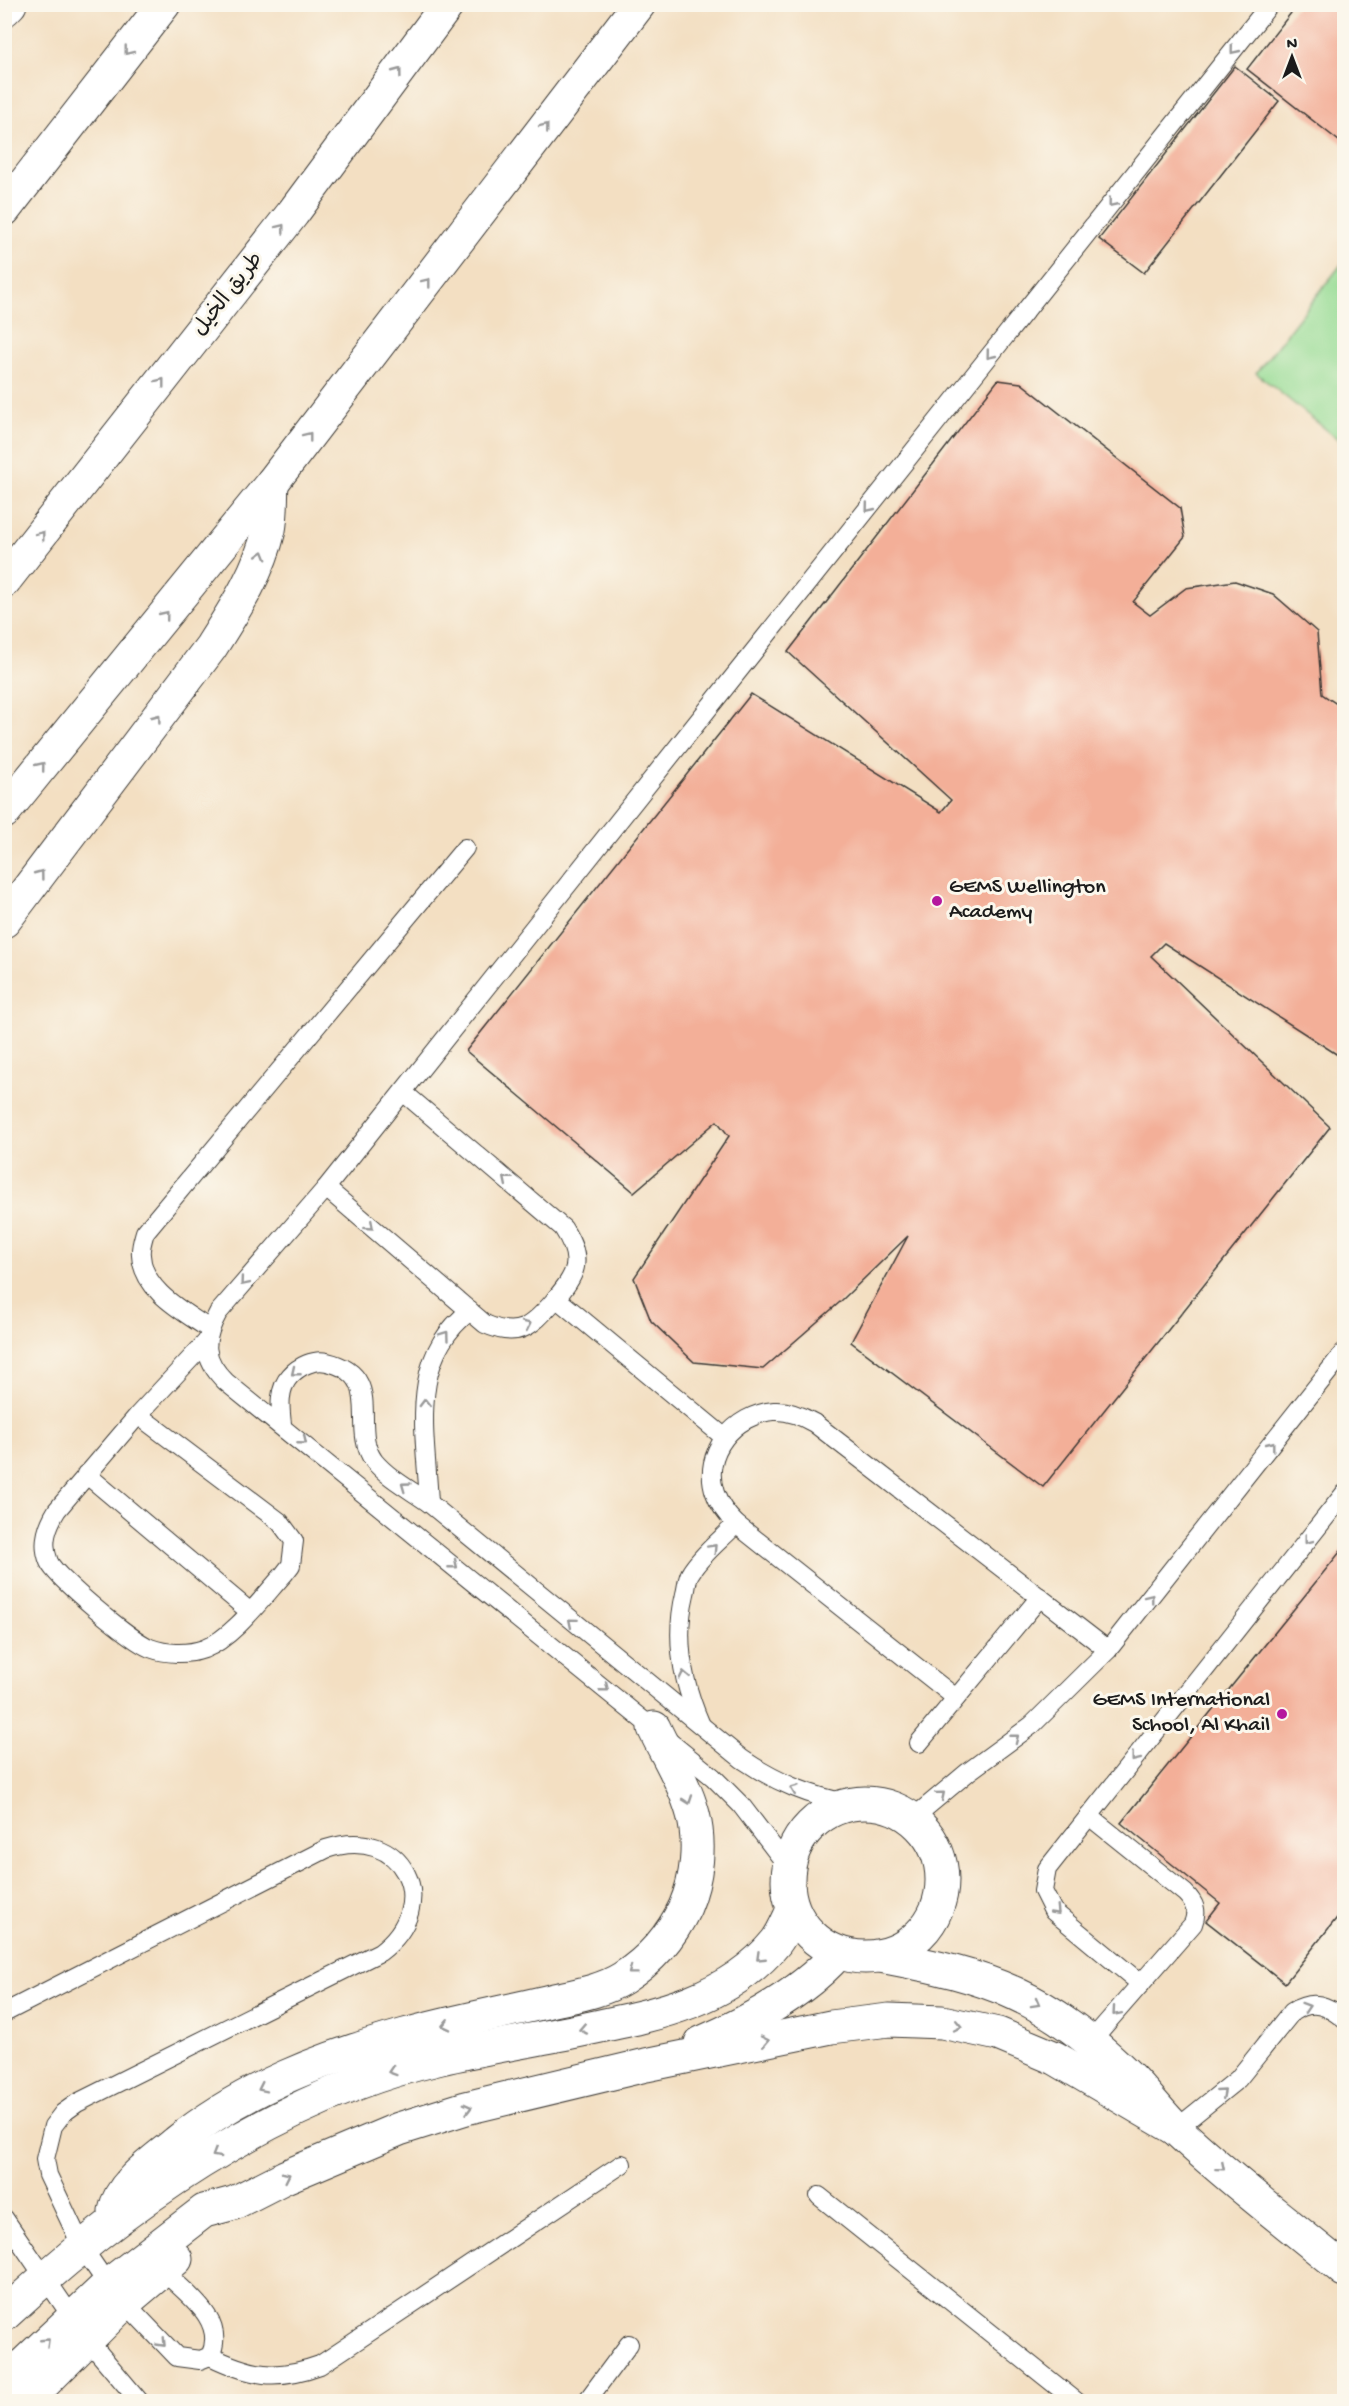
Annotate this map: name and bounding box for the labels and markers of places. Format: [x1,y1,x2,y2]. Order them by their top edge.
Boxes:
place label: GEMS Wellington Academy [949,875,1106,926]
marker: GEMS Wellington Academy [930,894,944,908]
place label: GEMS International School, Al Khail [1093,1688,1270,1739]
marker: GEMS International School, Al Khail [1275,1707,1289,1721]

